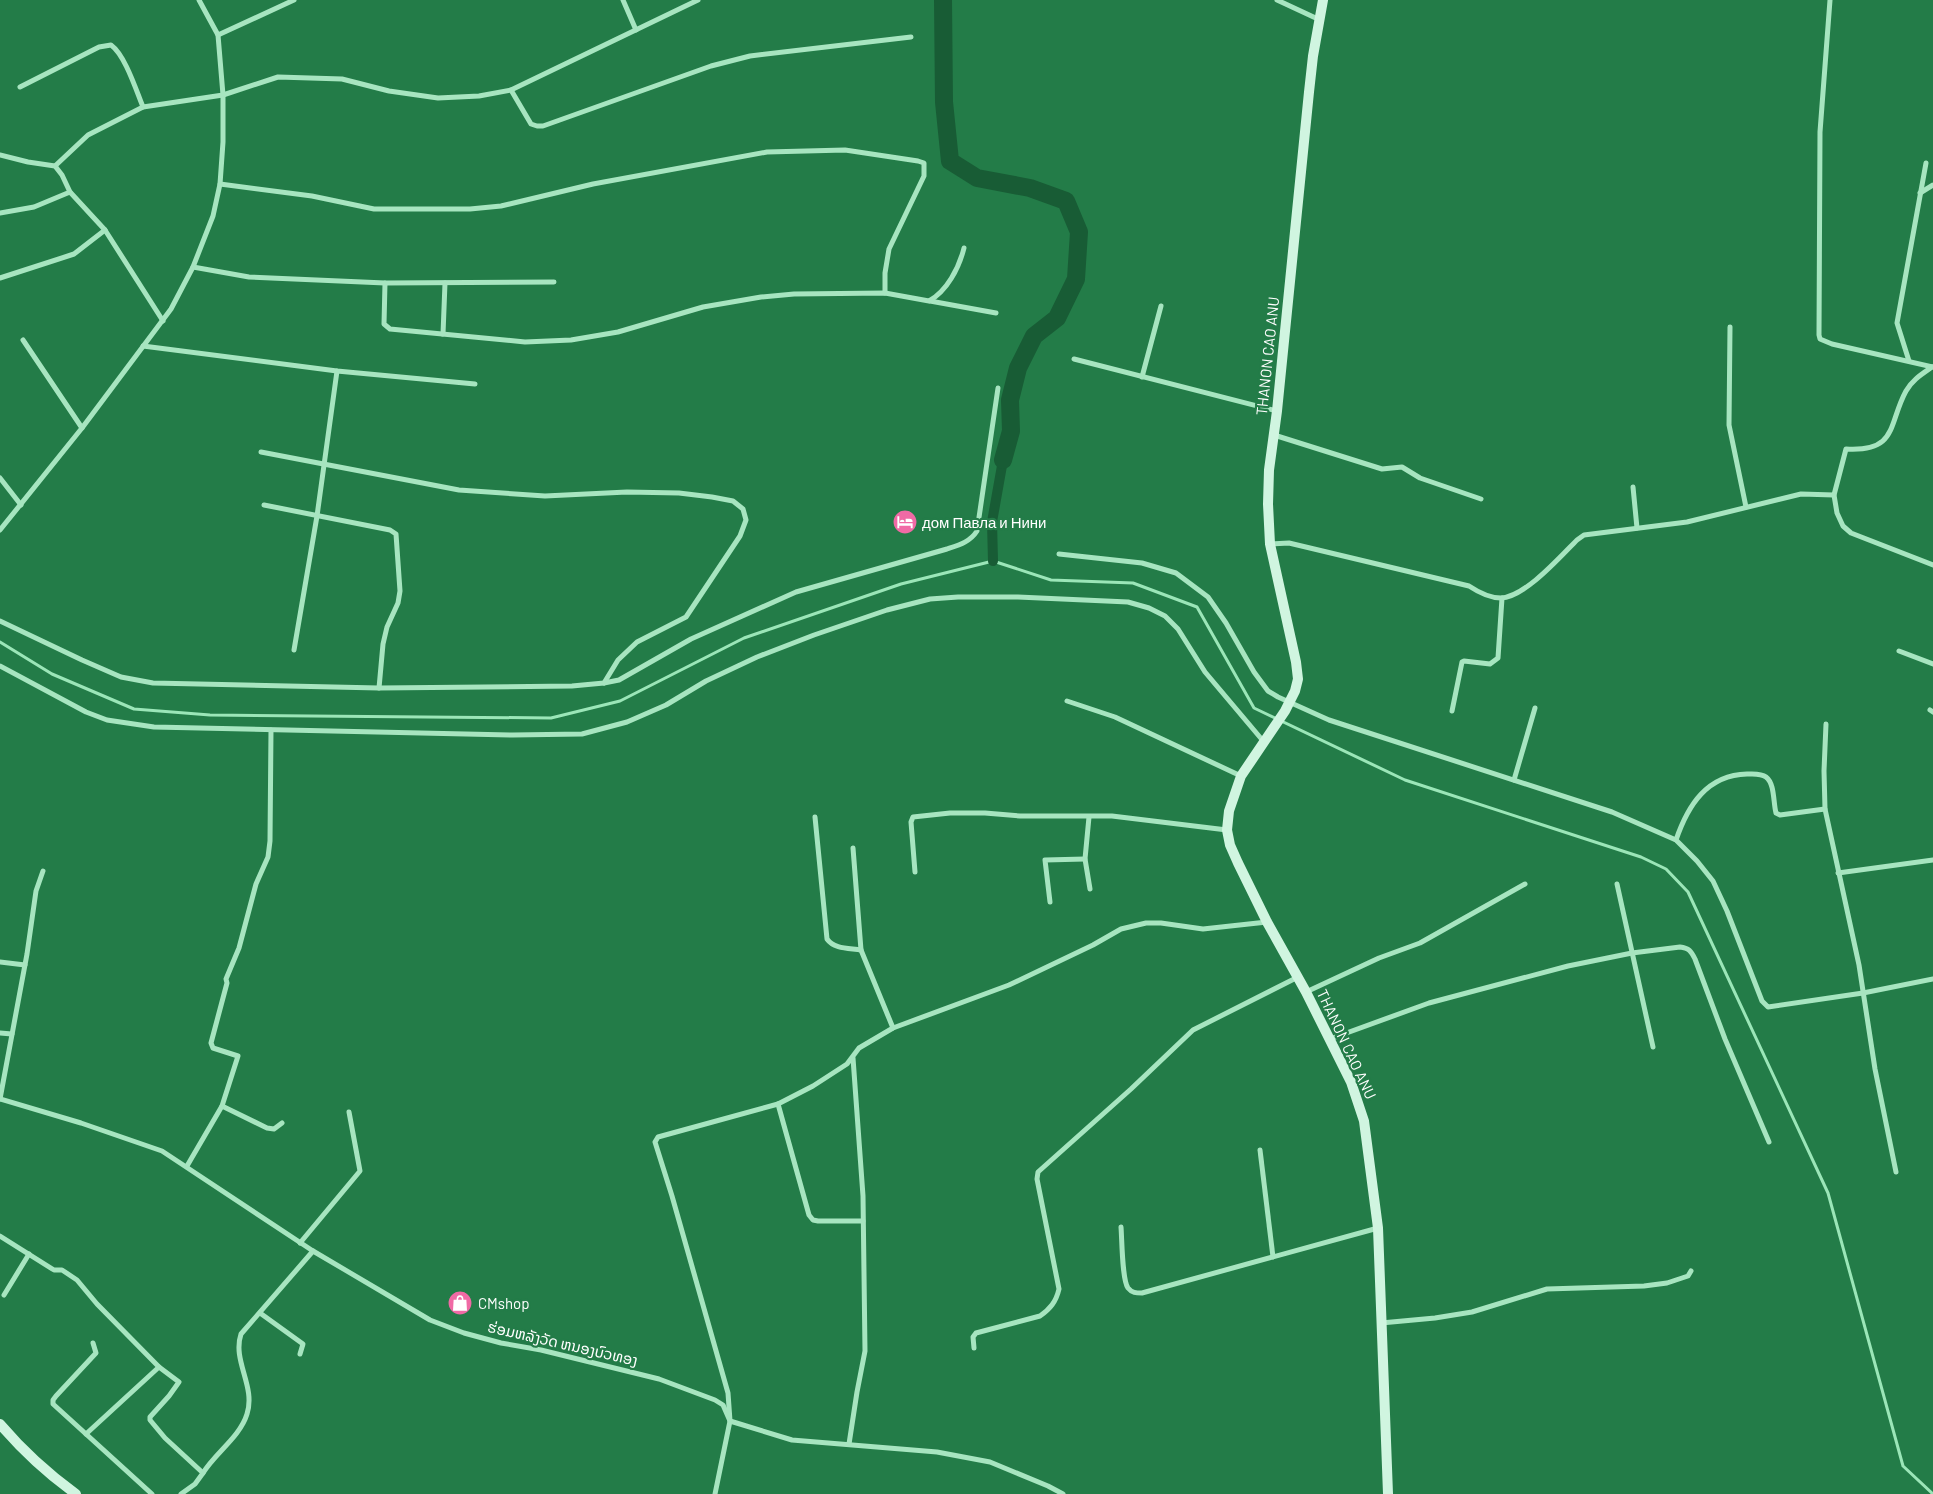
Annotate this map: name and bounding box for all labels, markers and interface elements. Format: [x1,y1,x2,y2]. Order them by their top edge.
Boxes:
street label: THANON CAO ANU [1252,296,1282,416]
hotel icon: дом Павла и Нини [892,509,918,535]
place label: дом Павла и Нини [922,513,1047,531]
street label: THANON CAO ANU [1314,986,1380,1102]
shop icon: CMshop [447,1290,473,1316]
place label: CMshop [478,1294,529,1312]
street label: ຮ່ອມຫລັງວັດ ຫນອງບົວທອງ [486,1317,640,1369]

